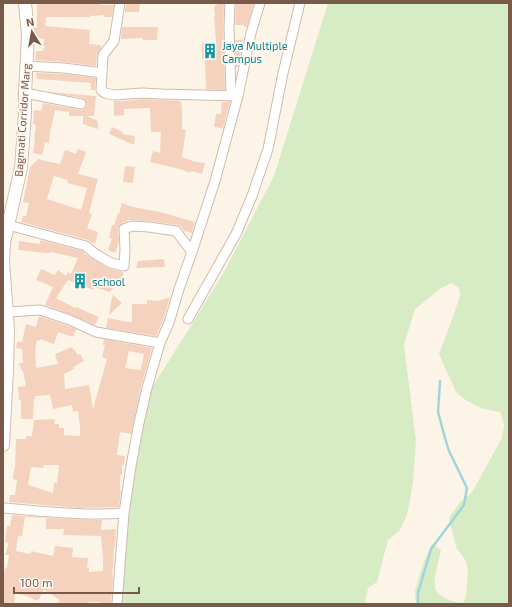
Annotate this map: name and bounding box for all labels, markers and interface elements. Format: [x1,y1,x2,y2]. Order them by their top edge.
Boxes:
north arrow [12,12,52,52]
text: N [25,15,35,29]
place label: Jaya Multiple Campus [222,39,288,65]
building icon: Jaya Multiple Campus [201,42,219,60]
street label: Bagmati Corridor Marg [12,63,32,177]
building icon: school [71,272,89,290]
place label: school [92,275,126,288]
scale bar [14,569,139,595]
text: 100 m [20,575,52,589]

